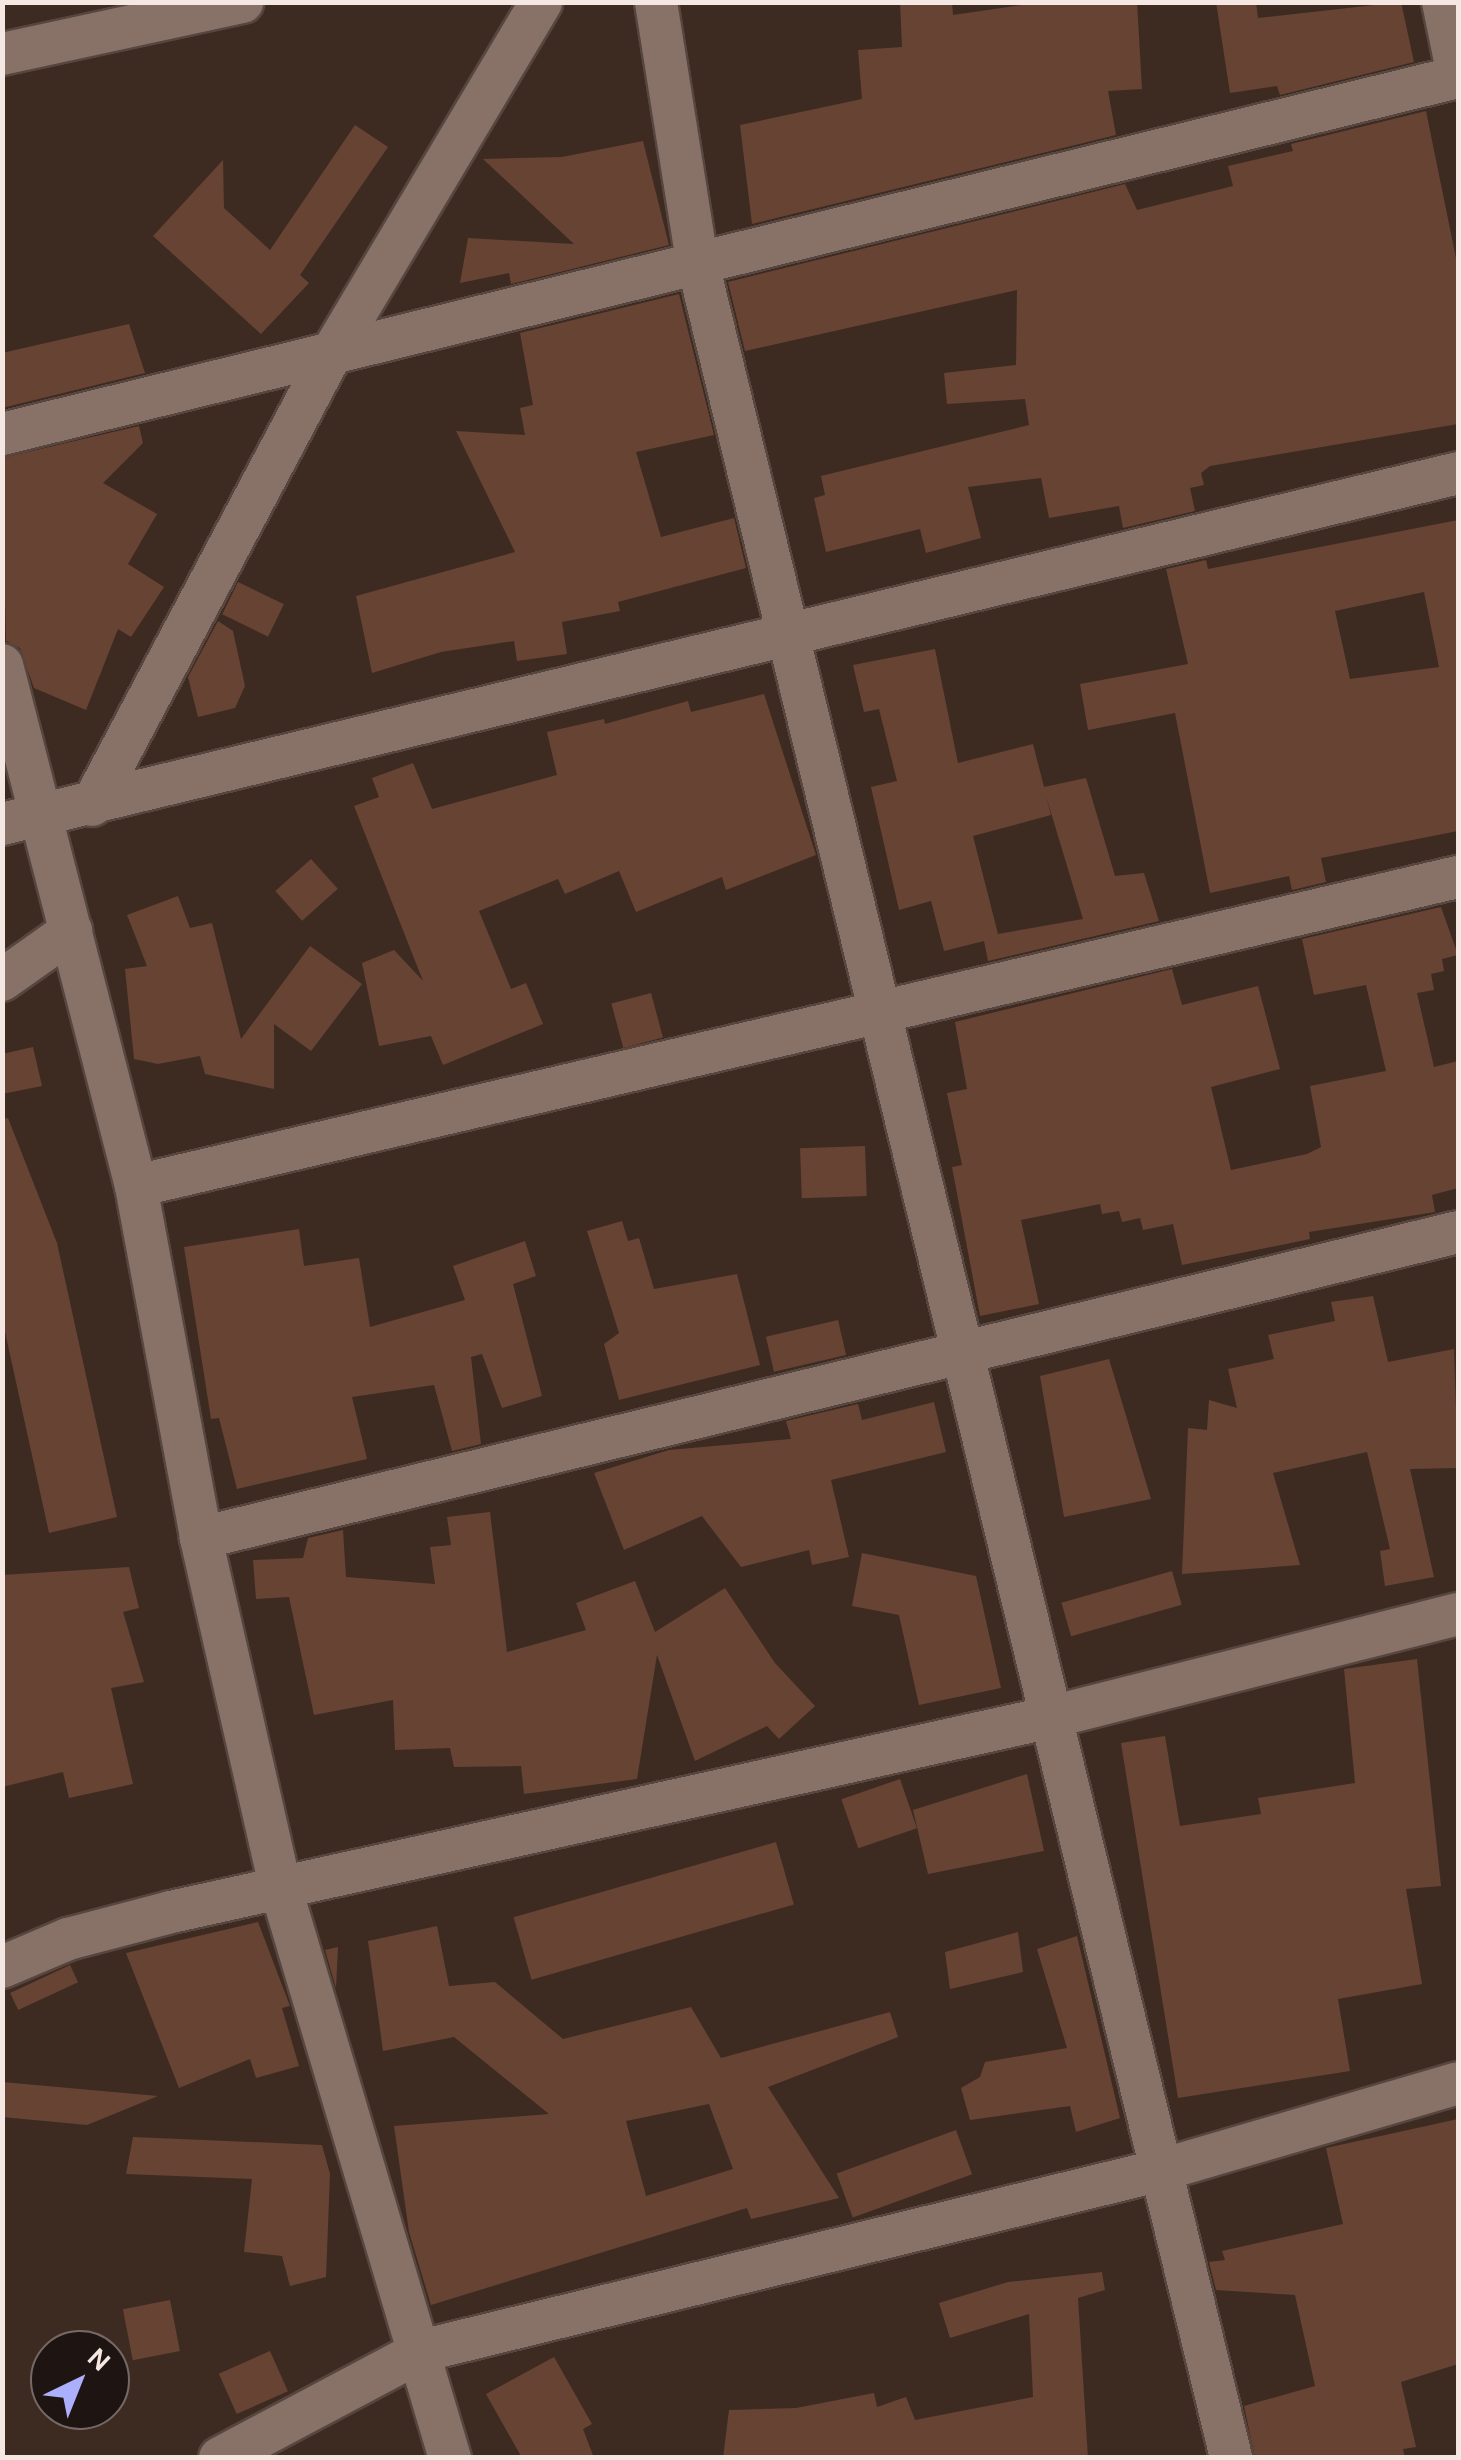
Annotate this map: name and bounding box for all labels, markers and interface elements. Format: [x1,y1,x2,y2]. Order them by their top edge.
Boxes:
north arrow [30,2330,130,2430]
text: N [81,2340,118,2378]

